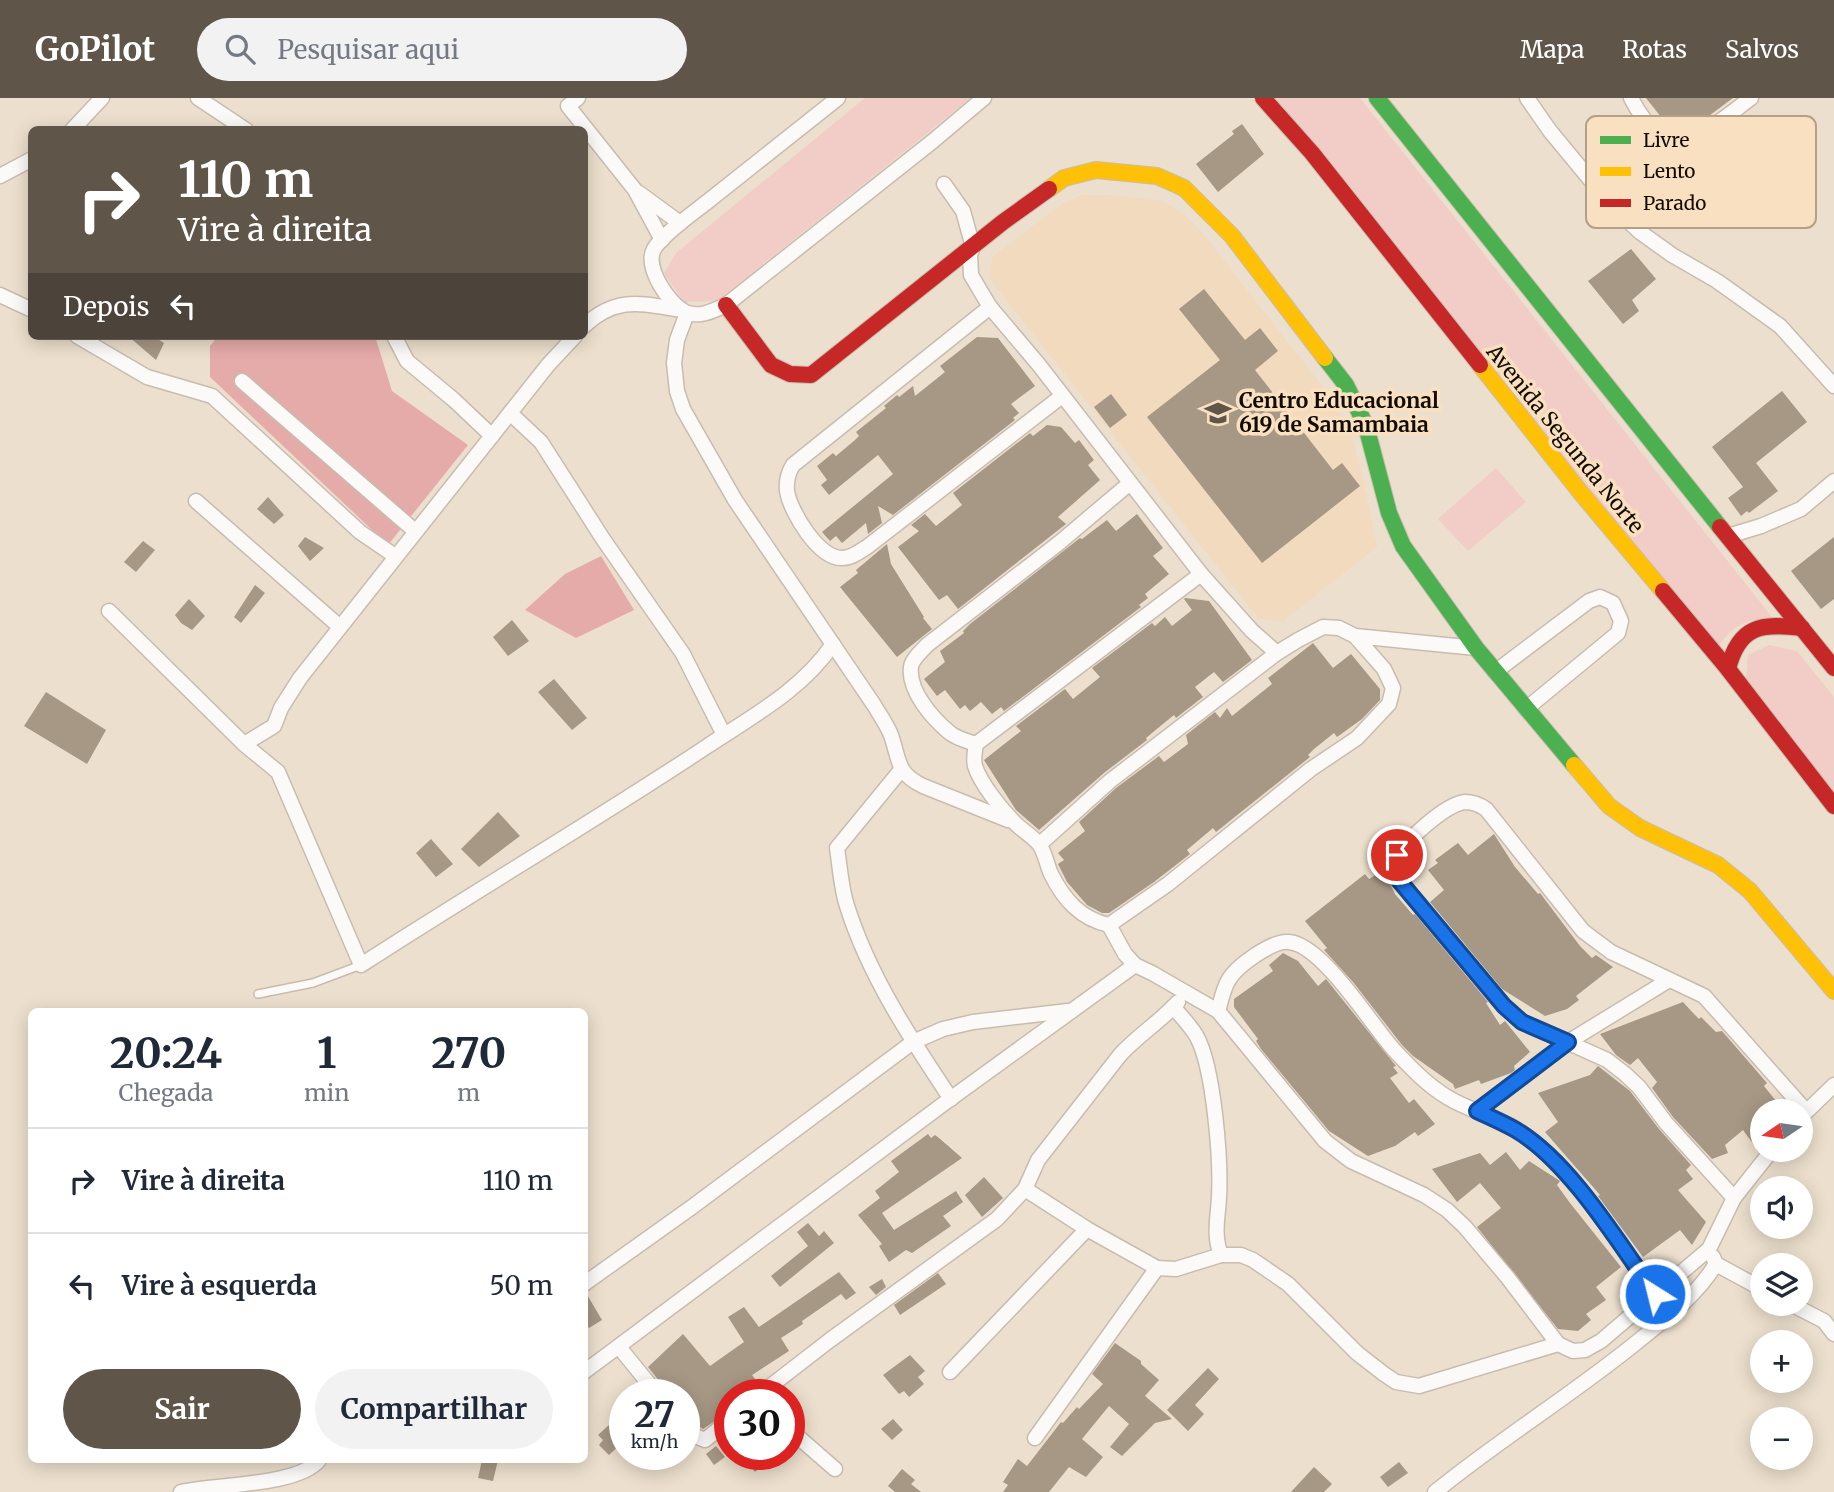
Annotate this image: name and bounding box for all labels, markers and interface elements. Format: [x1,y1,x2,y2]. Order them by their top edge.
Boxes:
search box [197,18,687,81]
text: GoPilot [35,29,155,70]
icon: search [221,30,259,68]
text: Pesquisar aqui [277,33,459,66]
text: Mapa [1520,34,1584,65]
text: Rotas [1622,34,1687,65]
text: Salvos [1725,34,1799,65]
legend [1586,116,1816,228]
text: Livre [1643,128,1689,152]
text: 110 m [178,149,313,210]
icon: right [63,154,154,245]
text: Lento [1643,159,1695,183]
text: Parado [1643,191,1706,215]
text: Vire à direita [178,210,372,250]
icon: left [164,287,202,325]
text: Depois [63,290,150,323]
street label: Avenida Segunda Norte [1480,338,1650,539]
place label: Centro Educacional 619 de Samambaia [1239,387,1439,438]
school or university icon: Centro Educacional 619 de Samambaia [1203,398,1233,428]
pin [1367,825,1427,885]
icon: arrive [1378,836,1416,874]
text: 20:24 [110,1027,222,1079]
text: 1 [317,1027,336,1079]
text: 270 [431,1027,506,1079]
text: Chegada [118,1078,213,1107]
text: min [304,1078,349,1107]
text: m [457,1078,480,1107]
north arrow [1750,1099,1813,1162]
map controls [1750,1099,1813,1470]
icon: right [63,1162,101,1200]
text: Vire à direita [122,1164,285,1197]
text: 110 m [483,1164,553,1197]
button: sound [1750,1176,1813,1239]
button: layers [1750,1253,1813,1316]
position arrow [1618,1257,1692,1331]
icon: left [63,1267,101,1305]
text: Vire à esquerda [122,1269,317,1302]
text: 50 m [489,1269,553,1302]
button: + [1750,1330,1813,1393]
button: Sair [63,1369,301,1449]
button: Compartilhar [315,1369,553,1449]
speed limit sign: 30 [714,1379,805,1470]
text: 27 [634,1393,675,1437]
button: − [1750,1407,1813,1470]
text: km/h [631,1430,678,1453]

